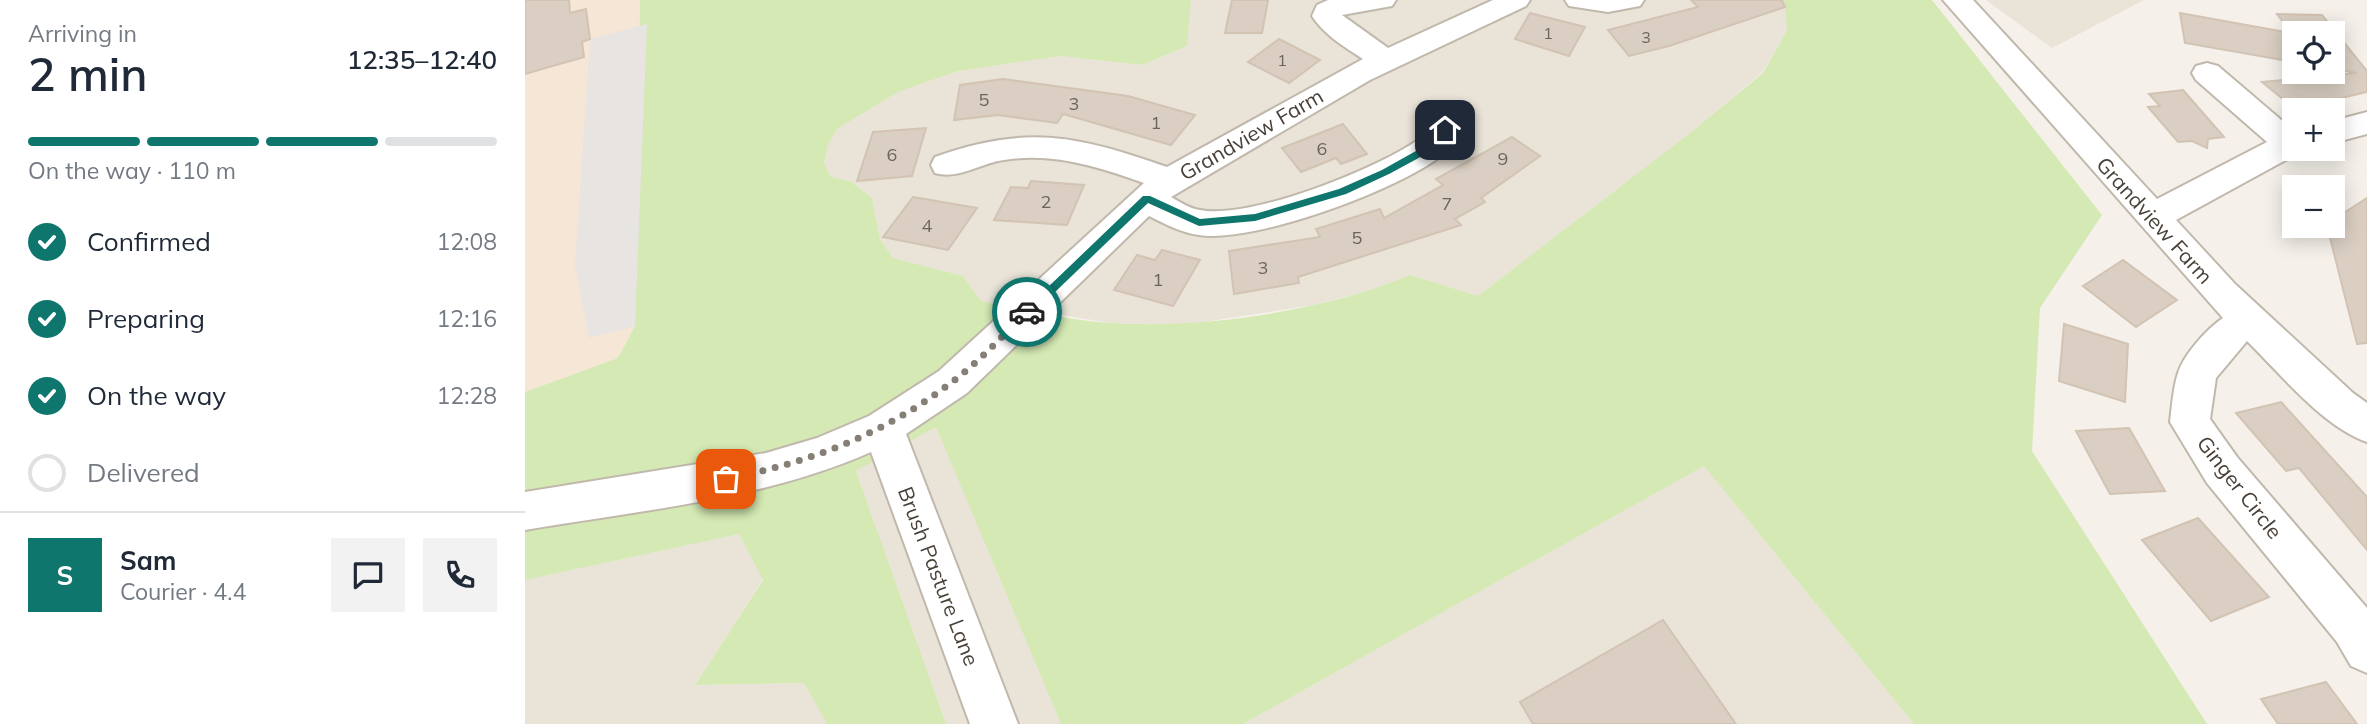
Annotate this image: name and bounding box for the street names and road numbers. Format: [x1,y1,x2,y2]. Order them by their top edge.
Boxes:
street label: Grandview Farm [1175,82,1327,186]
street label: Grandview Farm [2091,151,2219,289]
street label: Ginger Circle [2192,430,2288,544]
street label: Brush Pasture Lane [893,483,985,669]

